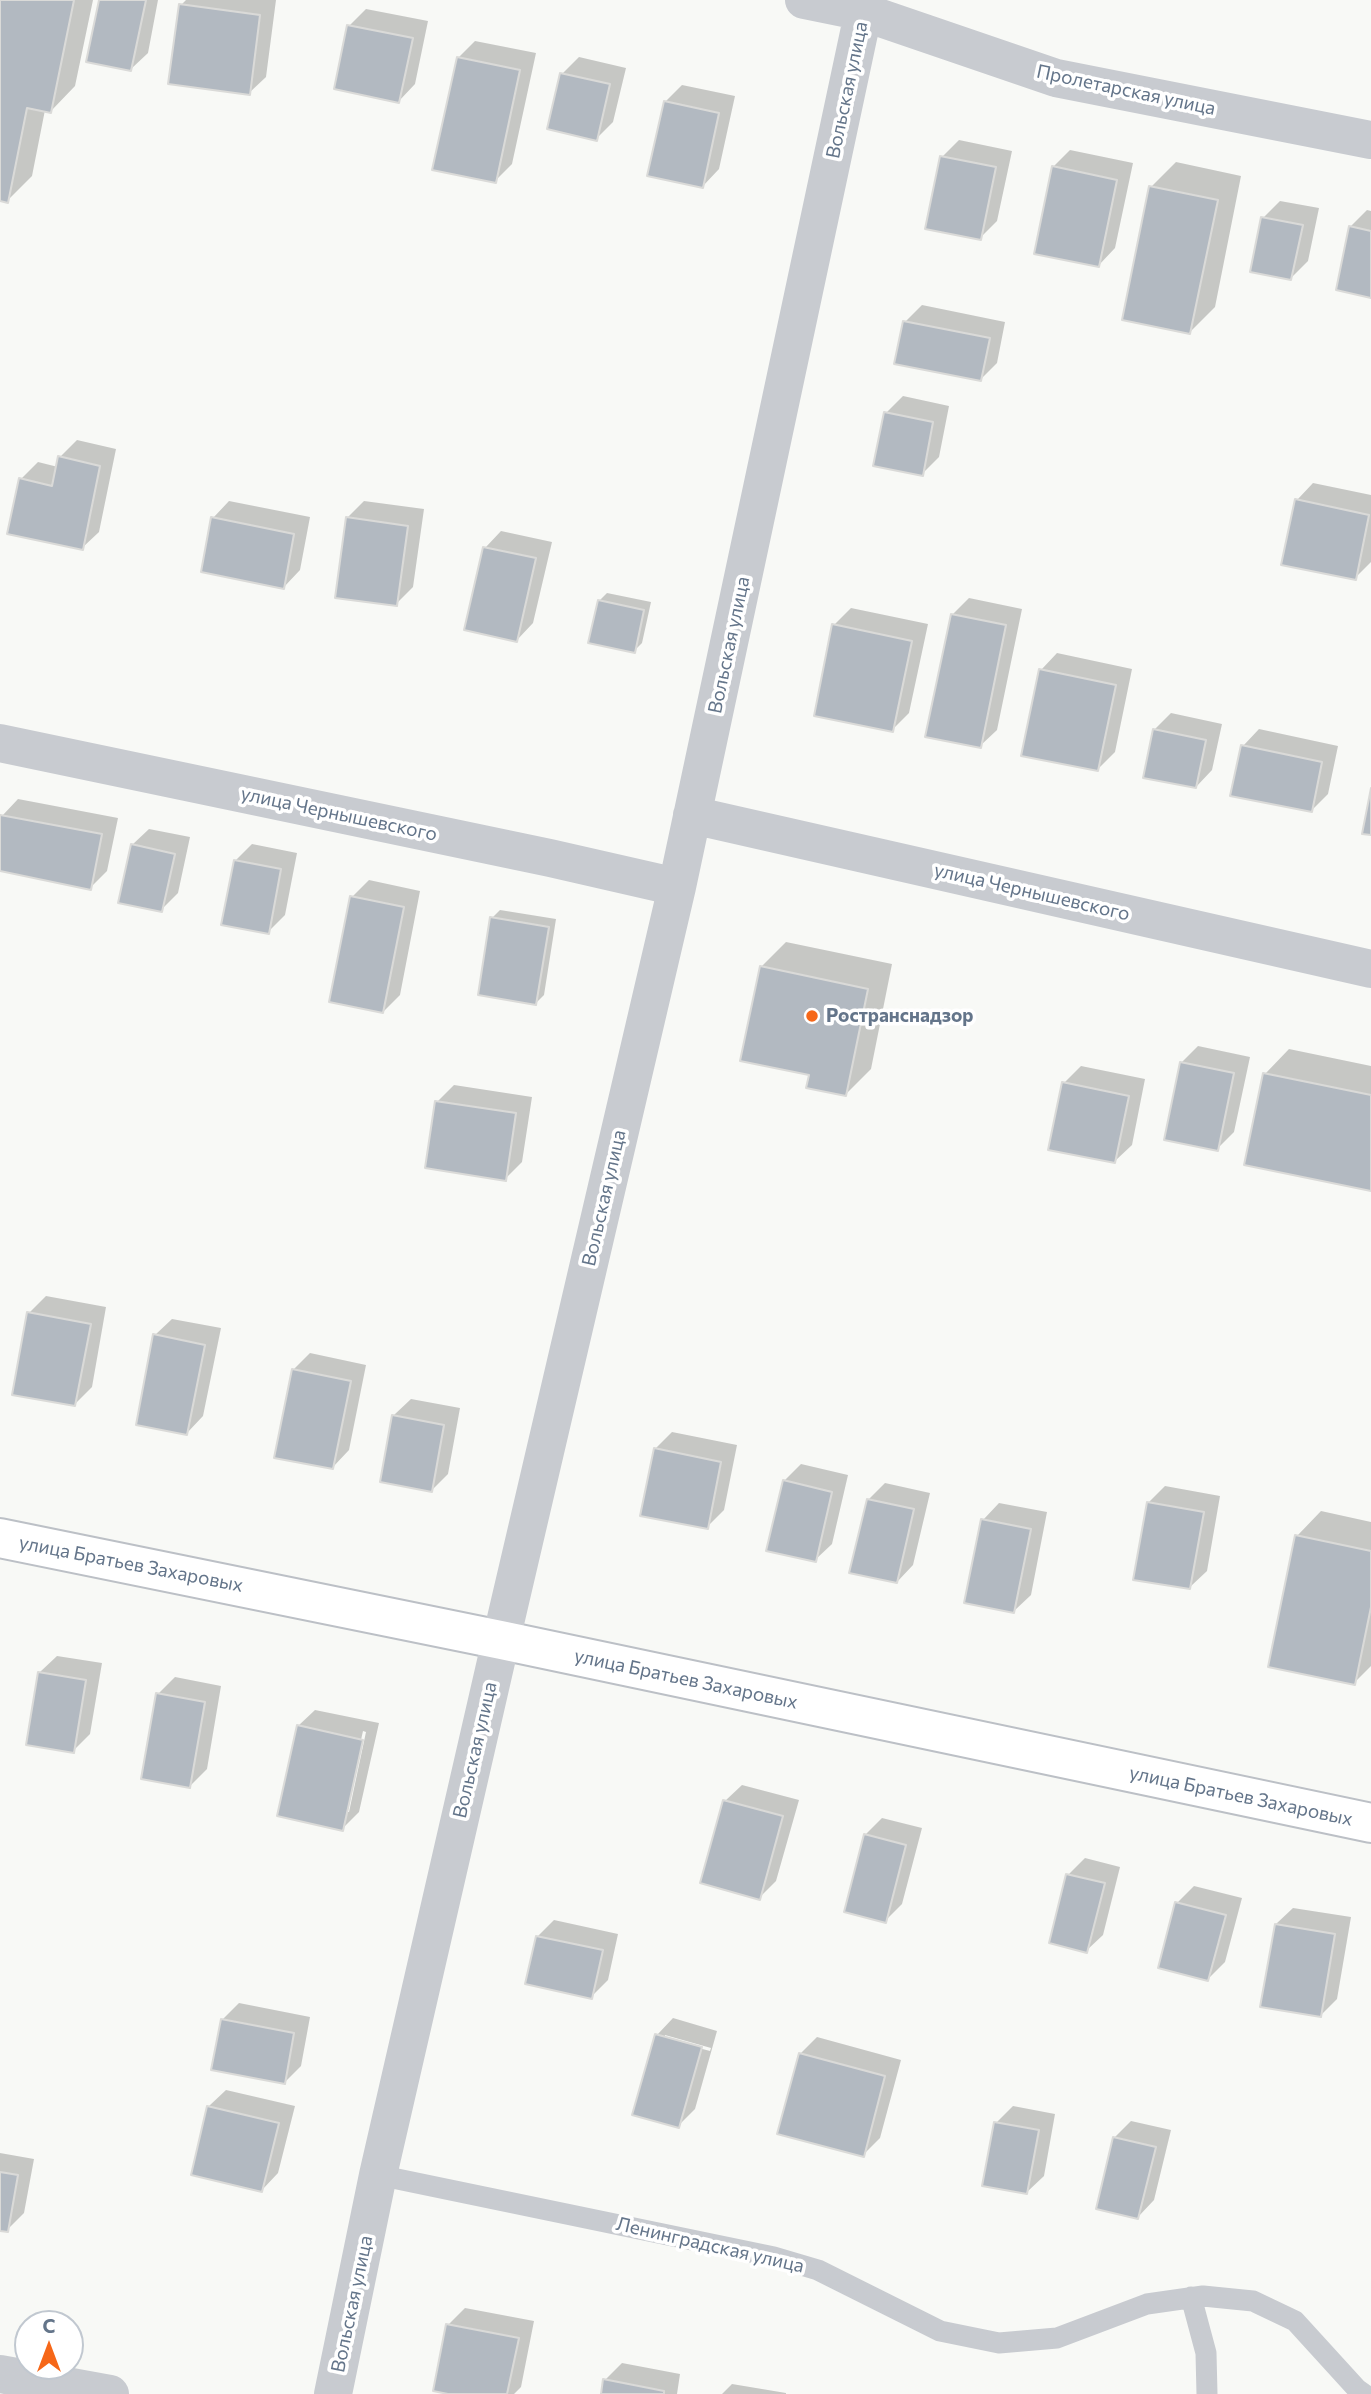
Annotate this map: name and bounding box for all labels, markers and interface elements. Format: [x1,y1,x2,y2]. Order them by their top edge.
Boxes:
street label: Вольская улица [821,20,873,160]
street label: Пролетарская улица [1034,60,1218,120]
street label: Вольская улица [703,575,755,715]
street label: улица Чернышевского [239,782,439,846]
street label: улица Чернышевского [932,858,1132,926]
place label: Ространснадзор [826,1005,973,1027]
marker: Ространснадзор [804,1008,820,1024]
street label: Вольская улица [577,1128,631,1268]
street label: улица Братьев Захаровых [17,1531,245,1597]
street label: улица Братьев Захаровых [572,1644,800,1714]
street label: Вольская улица [448,1680,502,1820]
street label: улица Братьев Захаровых [1127,1761,1355,1831]
street label: Ленинградская улица [614,2212,806,2278]
street label: Вольская улица [326,2234,378,2374]
north arrow [14,2310,84,2380]
text: С [43,2314,56,2337]

